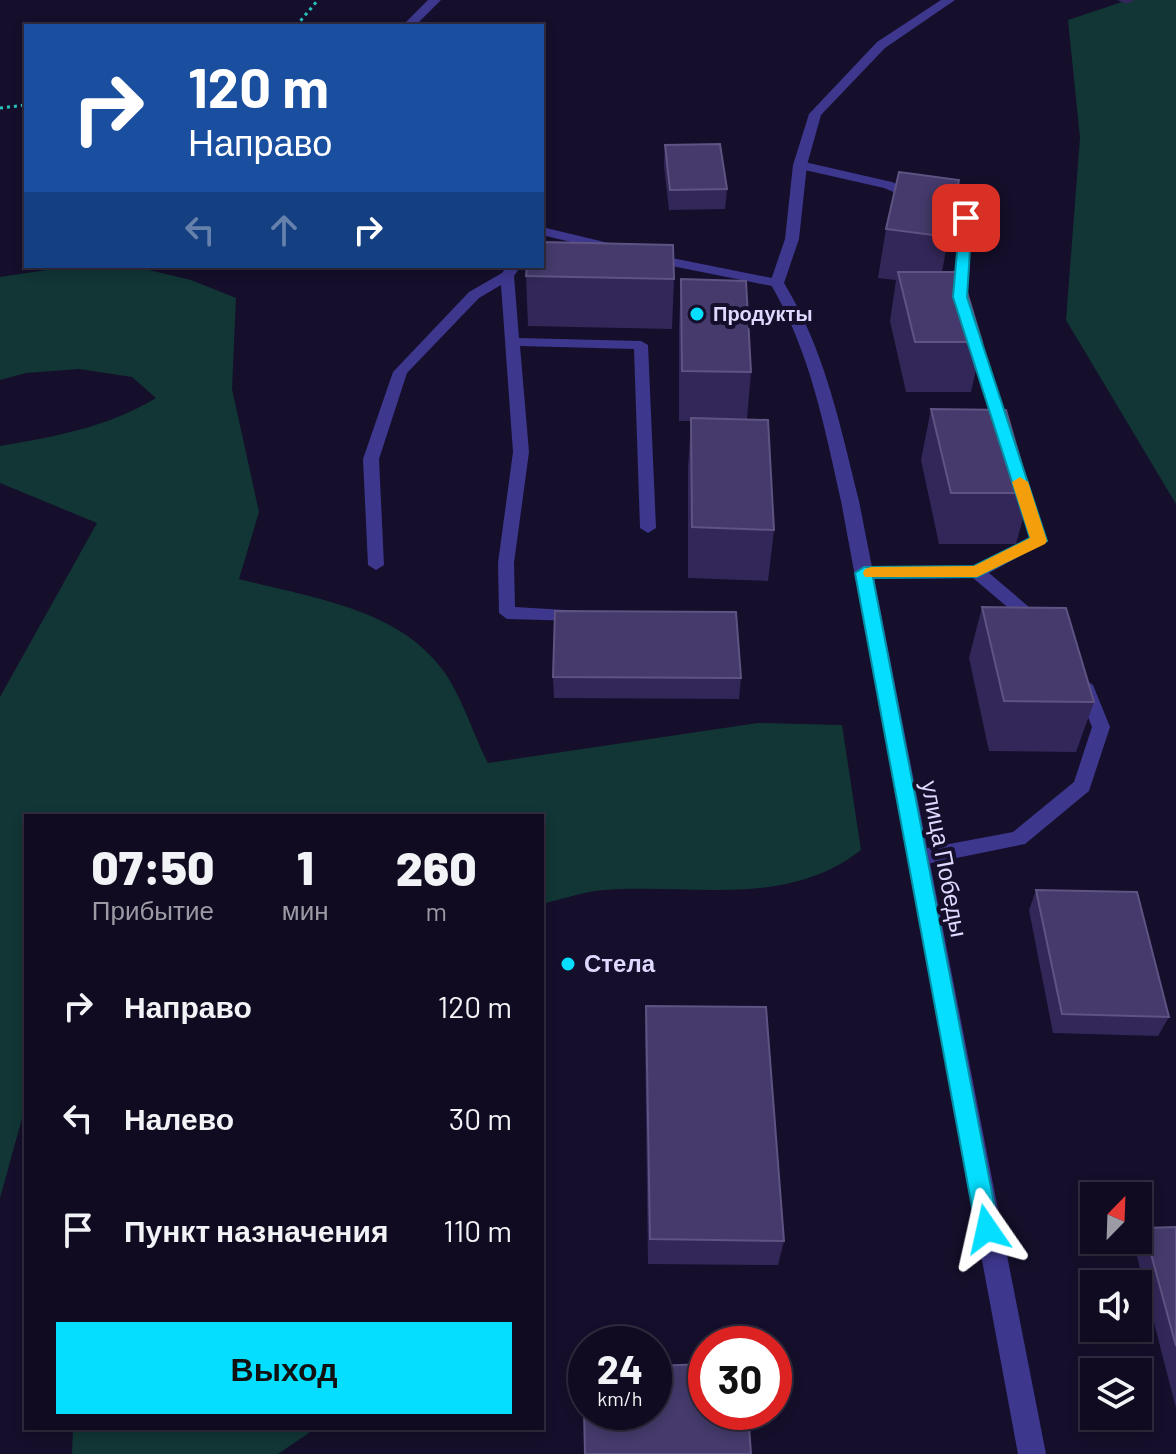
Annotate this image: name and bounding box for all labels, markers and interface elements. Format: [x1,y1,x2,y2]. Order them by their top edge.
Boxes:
text: 120 m [188,52,329,119]
icon: right [56,56,160,160]
text: Направо [188,120,332,163]
pin [932,184,1000,252]
icon: arrive [944,196,988,240]
icon: left [178,208,222,252]
icon: ahead [262,208,306,252]
icon: right [346,208,390,252]
place label: Продукты [713,301,813,325]
marker: Продукты [688,305,706,323]
street label: улица Победы [916,778,975,939]
text: 07:50 [91,837,214,895]
text: 1 [297,837,314,895]
text: 260 [396,838,477,896]
text: Прибытие [92,894,214,925]
text: мин [282,894,329,925]
text: m [425,895,447,926]
place label: Стела [584,948,656,977]
marker: Стела [559,955,577,973]
icon: right [56,984,100,1028]
text: Направо [124,988,252,1024]
text: 120 m [438,988,512,1024]
icon: left [56,1096,100,1140]
text: Налево [124,1100,234,1136]
text: 30 m [449,1100,512,1136]
north arrow [1080,1182,1152,1254]
map controls [1080,1182,1152,1430]
position arrow [945,1187,1029,1271]
icon: arrive [56,1208,100,1252]
text: Пункт назначения [124,1212,388,1248]
text: 110 m [443,1212,512,1248]
button: sound [1080,1270,1152,1342]
button: Выход [56,1322,512,1414]
speed limit sign: 30 [688,1326,792,1430]
text: 24 [597,1344,643,1392]
button: layers [1080,1358,1152,1430]
text: km/h [597,1386,643,1410]

